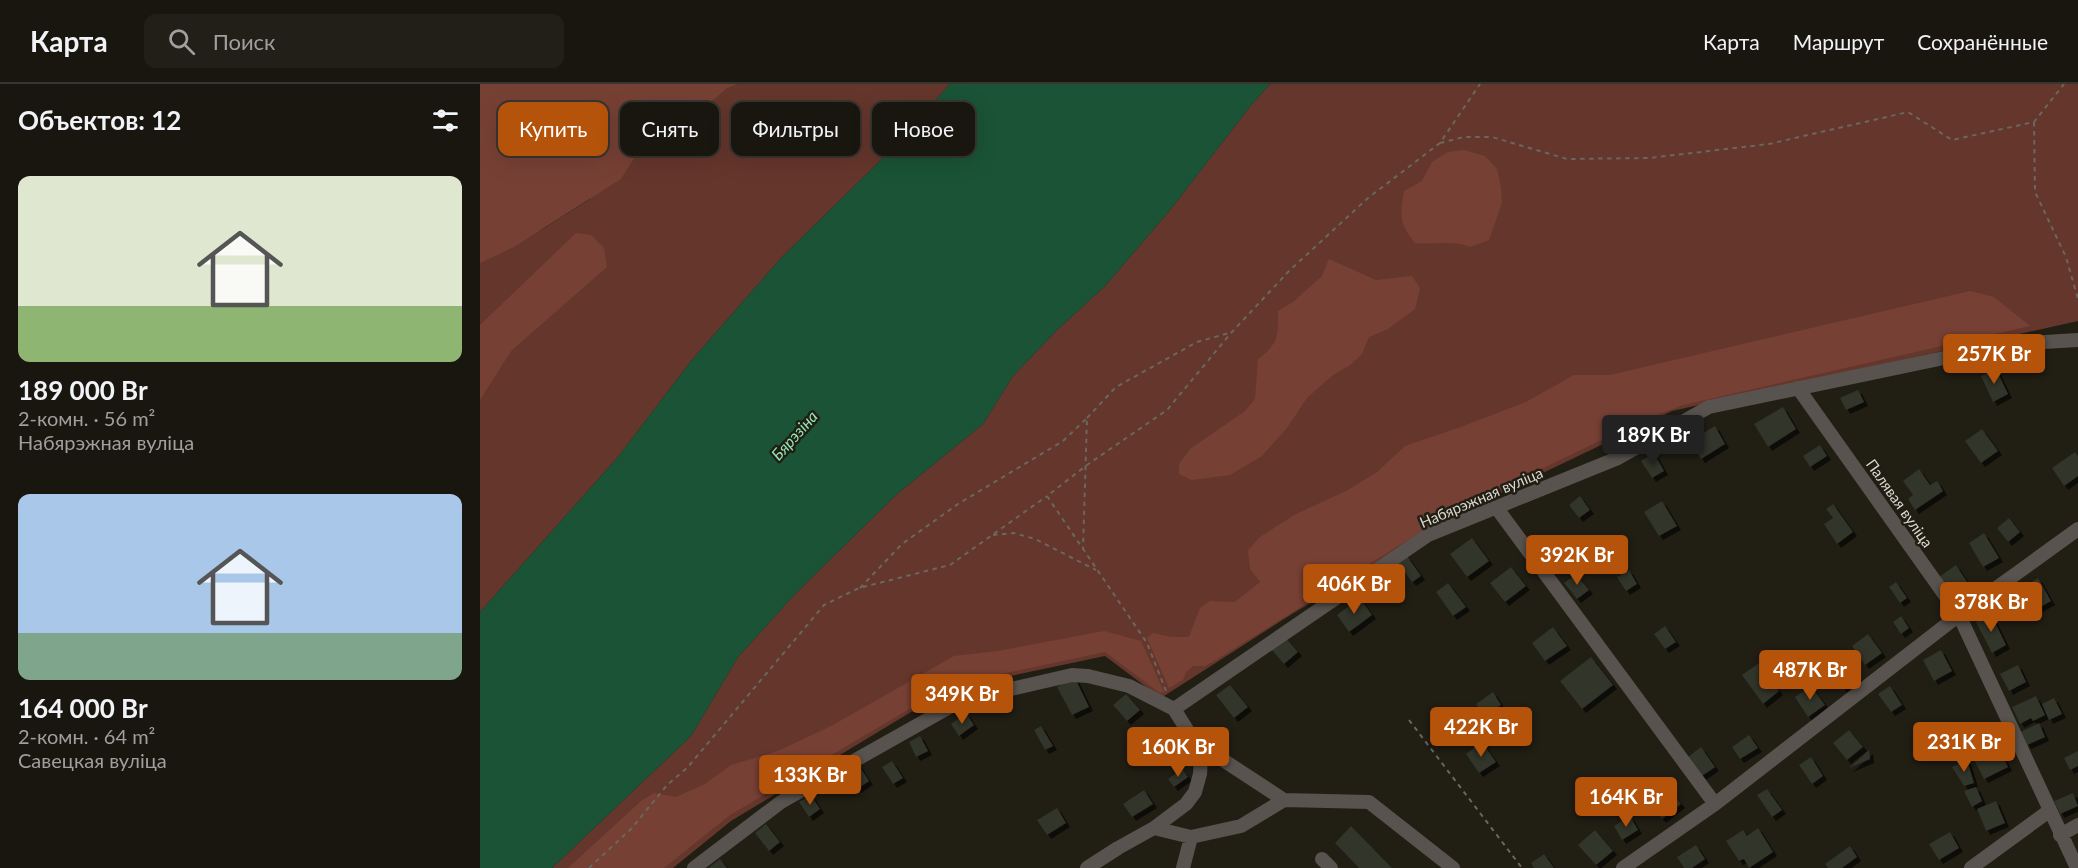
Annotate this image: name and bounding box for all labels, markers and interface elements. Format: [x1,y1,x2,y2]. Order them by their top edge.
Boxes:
search box [144,14,564,68]
text: Карта [30,24,108,58]
icon: search [165,25,198,58]
text: Поиск [213,28,276,55]
text: Карта [1703,29,1760,54]
text: Маршрут [1793,29,1884,54]
text: Сохранённые [1917,29,2048,54]
chip: Купить [498,102,608,156]
chip: Снять [620,102,719,156]
chip: Фильтры [731,102,860,156]
chip: Новое [872,102,975,156]
text: Объектов: 12 [18,104,181,136]
icon: filters [429,104,462,137]
icon: home [186,215,294,323]
pin: 257K Br [1939,334,2049,385]
text: 257K Br [1957,341,2031,365]
text: 189 000 Br [18,374,148,406]
text: 2-комн. · 56 m² [18,406,155,430]
water label: Бярэзіна [767,406,821,464]
pin: 189K Br [1598,415,1708,466]
text: 189K Br [1616,422,1690,446]
text: Набярэжная вуліца [18,430,194,454]
street label: Палявая вуліца [1863,455,1937,551]
street label: Набярэжная вуліца [1417,463,1545,531]
icon: home [186,533,294,641]
pin: 392K Br [1522,535,1632,586]
text: 392K Br [1540,542,1614,566]
pin: 406K Br [1299,564,1409,615]
text: 406K Br [1317,571,1391,595]
pin: 378K Br [1936,582,2046,633]
text: 378K Br [1954,589,2028,613]
pin: 487K Br [1755,650,1865,701]
text: 487K Br [1773,657,1847,681]
pin: 349K Br [907,674,1017,725]
text: 349K Br [925,681,999,705]
text: 164 000 Br [18,692,148,724]
pin: 422K Br [1426,707,1536,758]
text: 422K Br [1444,714,1518,738]
pin: 231K Br [1909,722,2019,773]
text: 2-комн. · 64 m² [18,724,155,748]
pin: 160K Br [1123,727,1233,778]
text: 231K Br [1927,729,2001,753]
text: 160K Br [1141,734,1215,758]
text: Савецкая вуліца [18,748,167,772]
pin: 133K Br [755,755,865,806]
text: 133K Br [773,762,847,786]
pin: 164K Br [1571,777,1681,828]
text: 164K Br [1589,784,1663,808]

